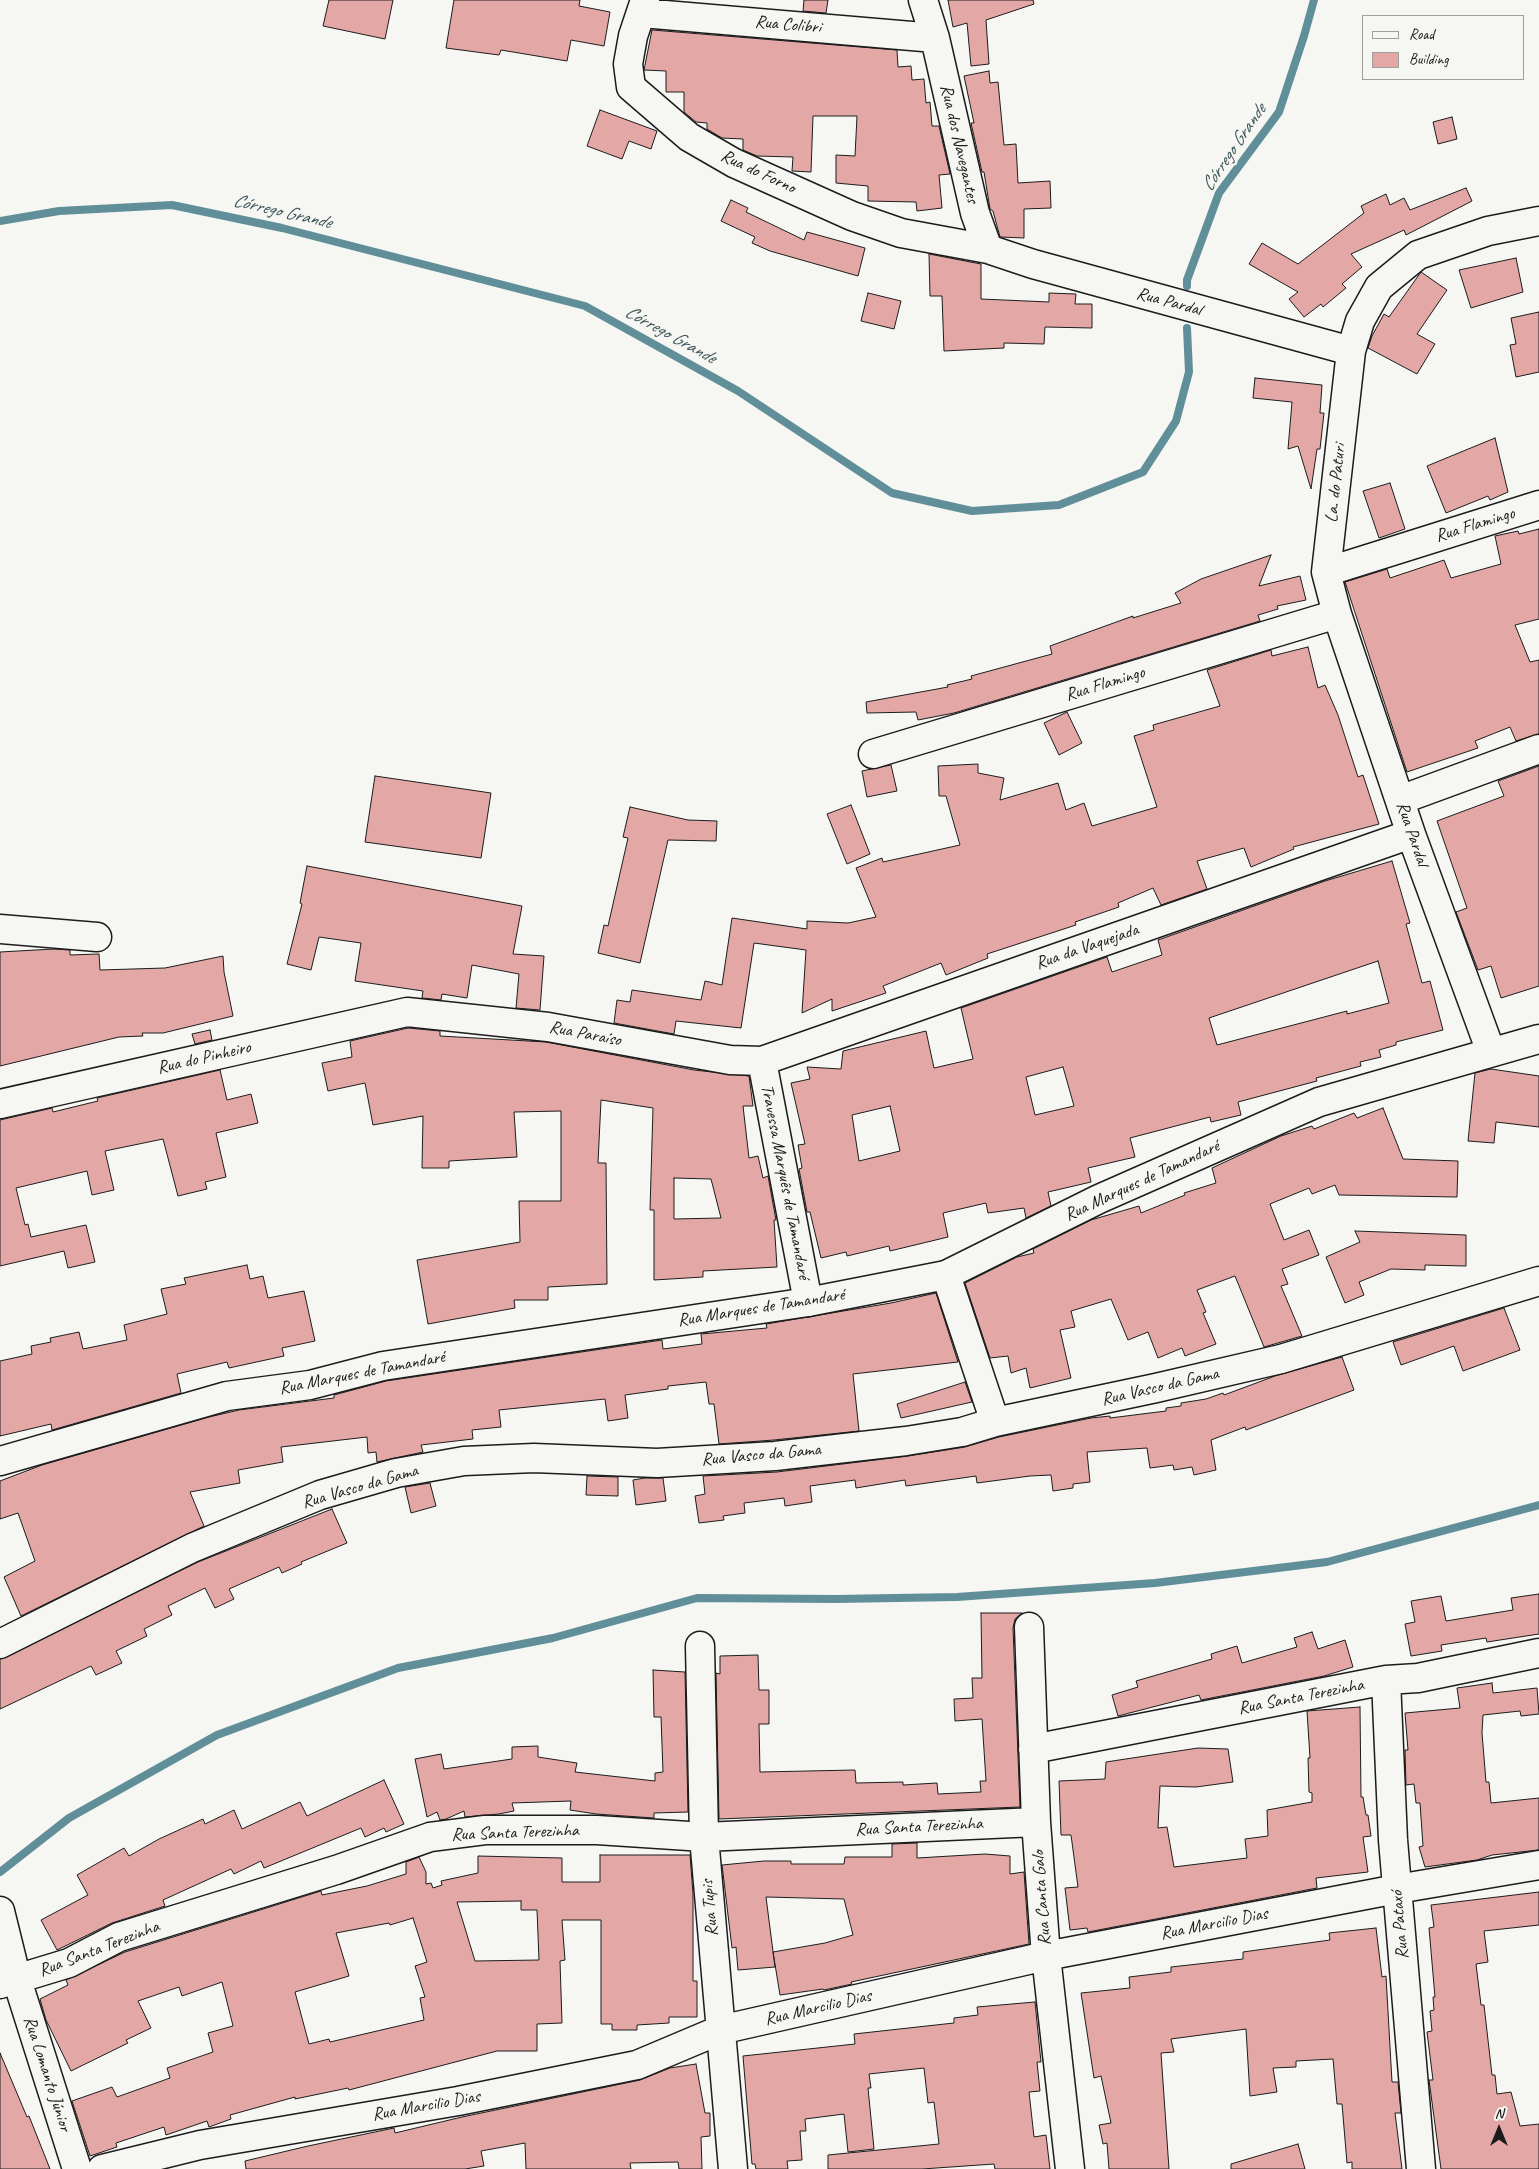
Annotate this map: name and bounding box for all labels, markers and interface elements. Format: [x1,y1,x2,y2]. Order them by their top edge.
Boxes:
street label: Rua Colibri [754,11,822,39]
legend [1362,15,1524,80]
text: Road [1409,25,1434,44]
text: Building [1409,50,1448,69]
street label: Rua dos Navegantes [935,83,983,205]
water label: Córrego Grande [1197,100,1271,196]
street label: Rua do Forno [717,145,799,199]
water label: Córrego Grande [231,190,333,234]
street label: Rua Pardal [1134,283,1204,321]
water label: Córrego Grande [621,301,719,369]
street label: La. do Paturi [1321,442,1351,524]
street label: Rua Flamingo [1433,503,1517,547]
street label: Rua Flamingo [1063,662,1147,706]
street label: Rua Pardal [1391,799,1433,869]
street label: Rua da Vaquejada [1033,919,1141,975]
street label: Rua Paraíso [547,1016,623,1052]
street label: Rua do Pinheiro [155,1037,253,1079]
street label: Travessa Marquês de Tamandaré [756,1083,814,1281]
street label: Rua Marques de Tamandaré [1061,1136,1223,1226]
street label: Rua Marques de Tamandaré [676,1284,846,1332]
street label: Rua Marques de Tamandaré [277,1346,447,1400]
street label: Rua Vasco da Gama [1099,1363,1221,1411]
street label: Rua Vasco da Gama [701,1439,821,1471]
street label: Rua Vasco da Gama [300,1460,420,1514]
street label: Rua Santa Terezinha [1236,1674,1366,1720]
street label: Rua Santa Terezinha [855,1813,983,1841]
street label: Rua Santa Terezinha [451,1820,579,1846]
street label: Rua Canta Galo [1028,1850,1056,1946]
street label: Rua Tupis [697,1879,723,1937]
street label: Rua Pataxó [1386,1890,1414,1960]
street label: Rua Marcilio Dias [1159,1903,1269,1945]
street label: Rua Santa Terezinha [36,1916,162,1982]
street label: Rua Marcilio Dias [763,1985,873,2031]
street label: Rua Lomanto Júnior [18,2014,76,2134]
street label: Rua Marcilio Dias [371,2086,481,2126]
north arrow [1474,2104,1524,2154]
text: N [1495,2105,1503,2122]

